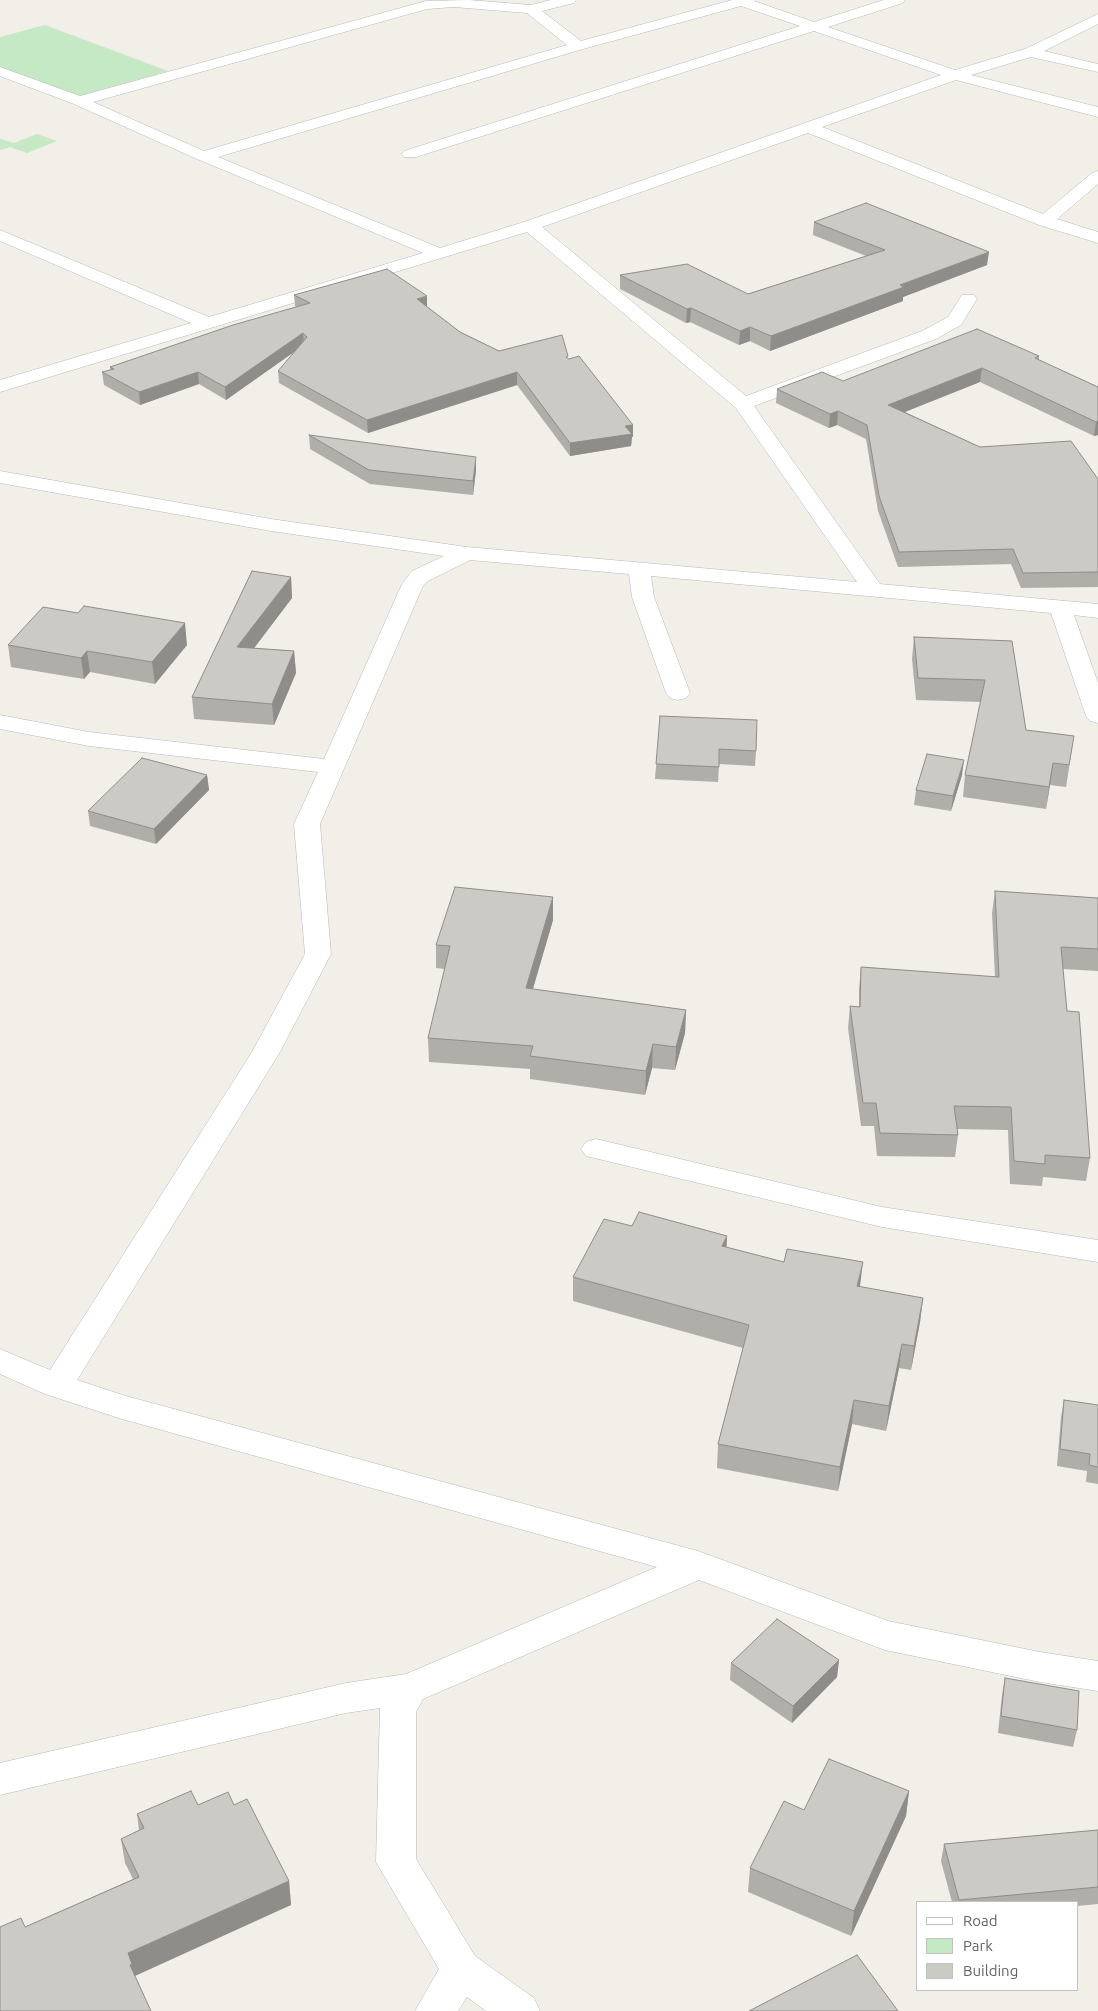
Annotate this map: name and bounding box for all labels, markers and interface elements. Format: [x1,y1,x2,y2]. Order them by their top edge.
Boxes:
legend [916,1901,1078,1991]
text: Road [963,1912,998,1929]
text: Park [963,1937,993,1954]
text: Building [963,1962,1018,1979]

